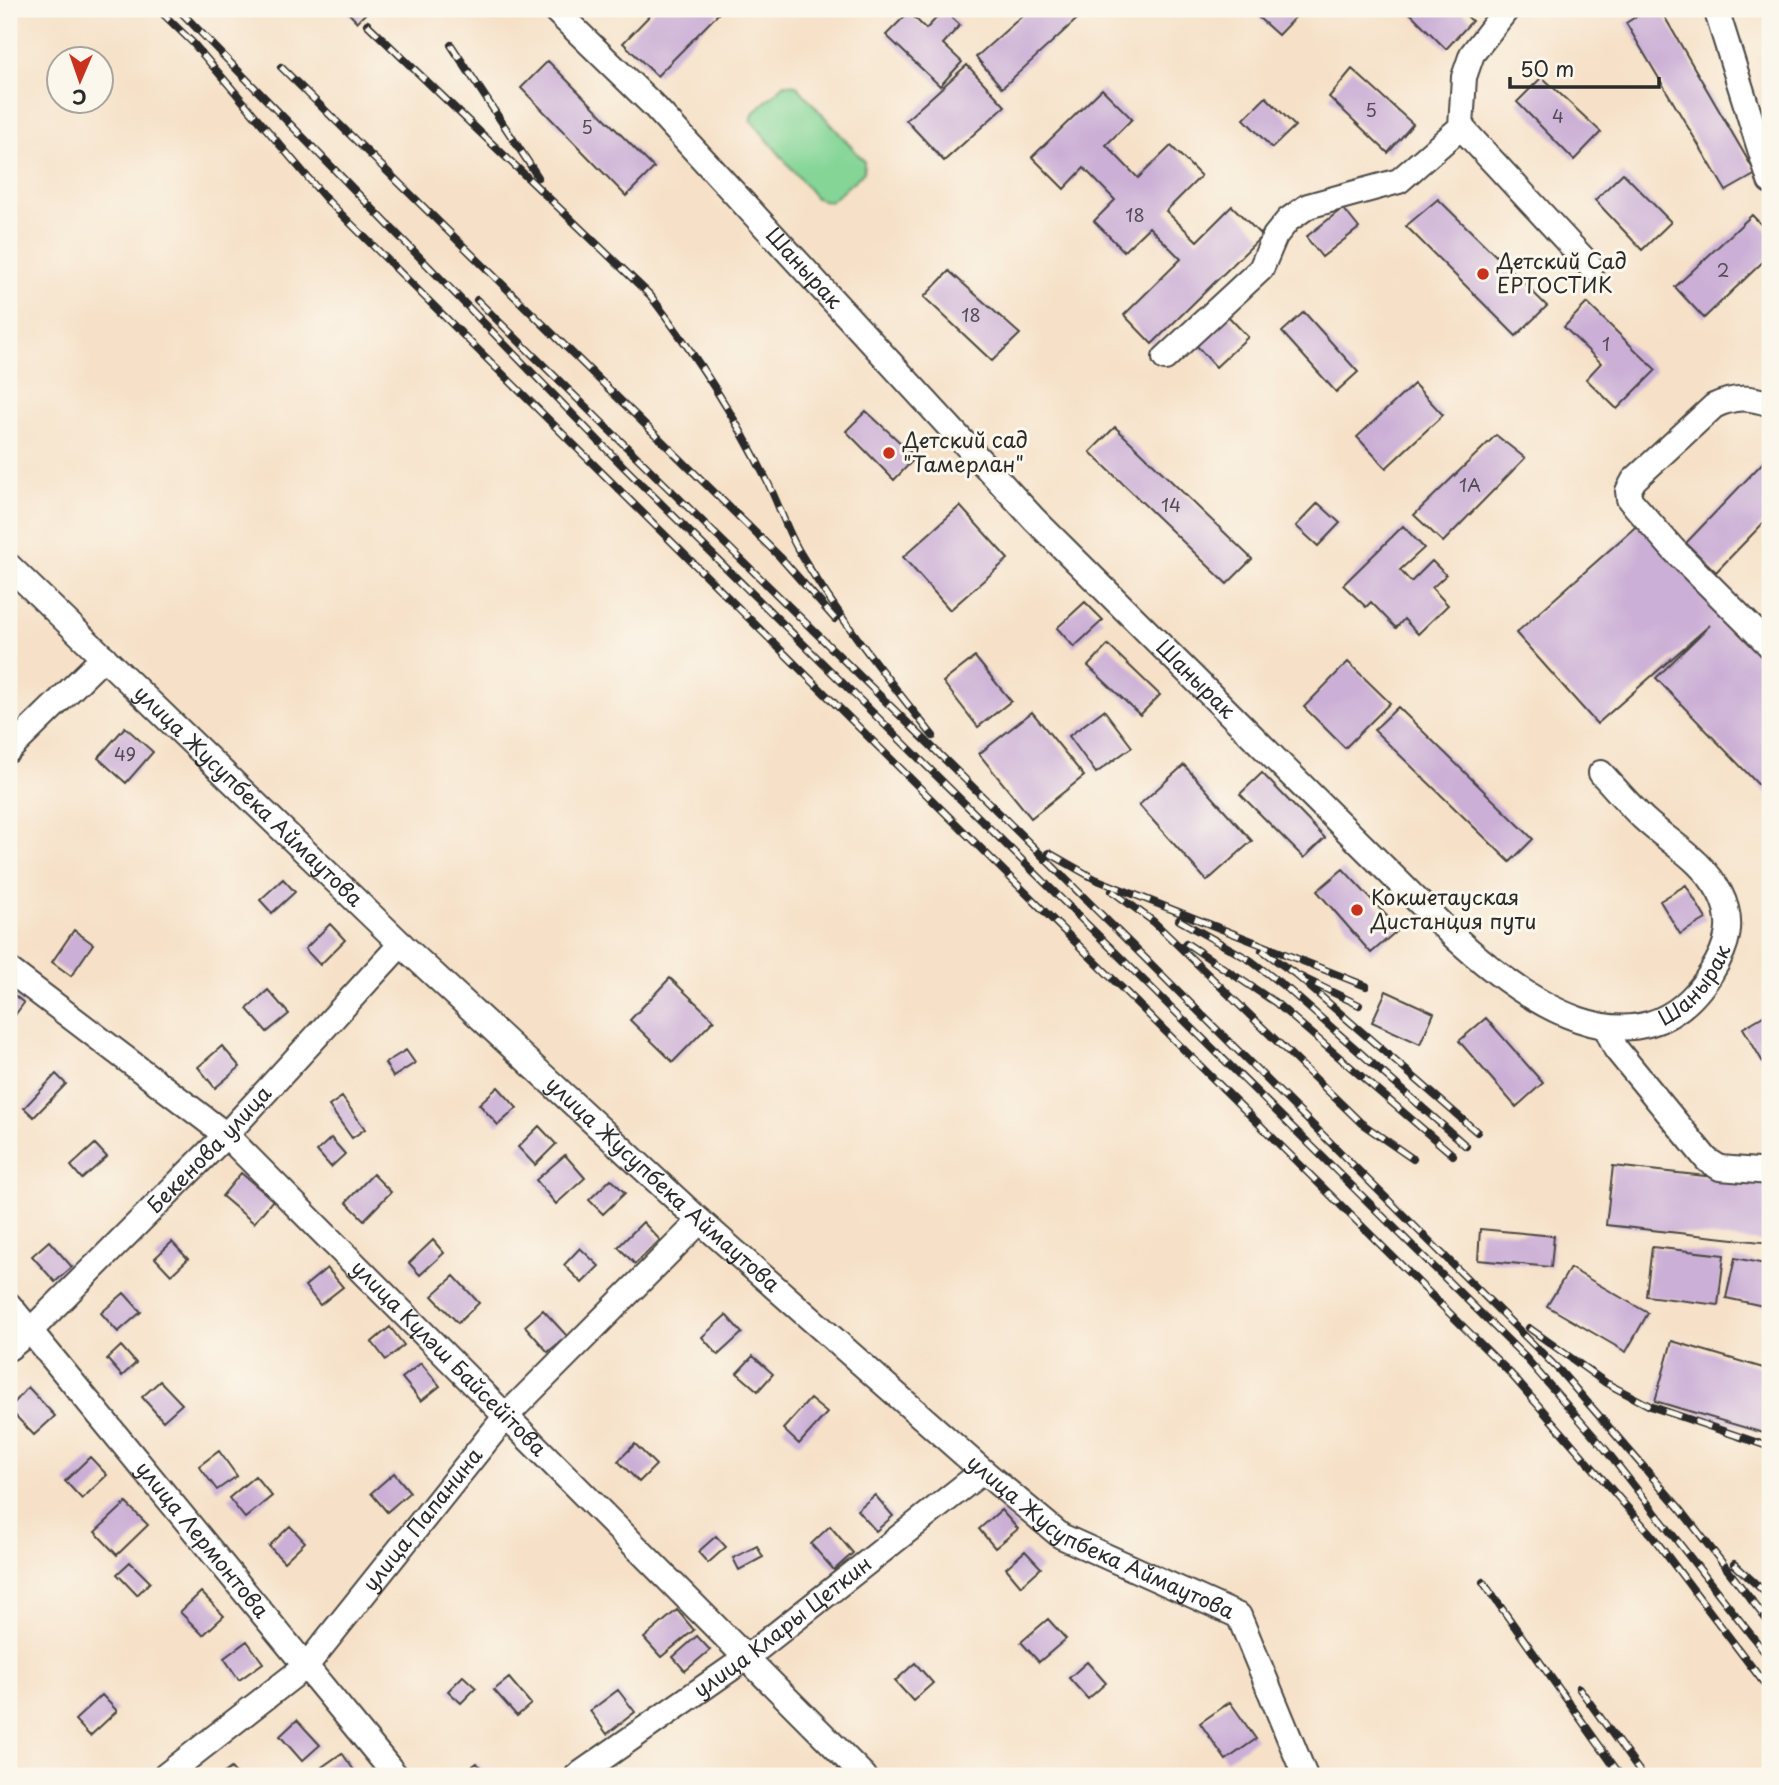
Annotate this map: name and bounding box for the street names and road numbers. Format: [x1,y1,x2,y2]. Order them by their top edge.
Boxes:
street label: Шанырак [759,219,851,315]
street label: Шанырак [1150,631,1244,725]
street label: улица Жусупбека Аймаутова [128,677,371,913]
street label: Шанырак [1651,939,1738,1033]
street label: улица Жусупбека Аймаутова [539,1068,788,1299]
street label: Бекенова улица [138,1077,278,1220]
street label: улица Күләш Байсейітова [345,1252,555,1463]
street label: улица Папанина [354,1439,489,1597]
street label: улица Жусупбека Аймаутова [961,1446,1240,1626]
street label: улица Лермонтова [129,1453,278,1624]
street label: улица Клары Цеткин [686,1547,878,1704]

